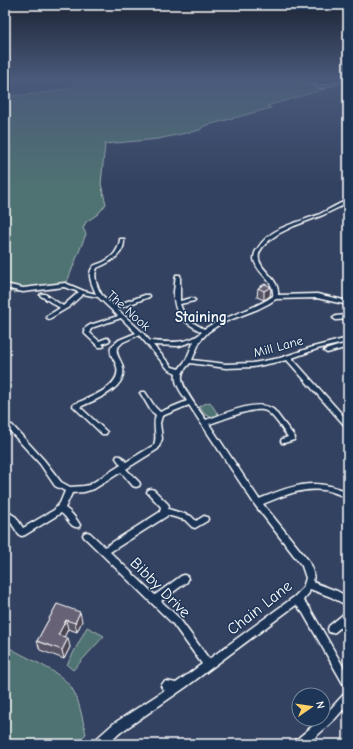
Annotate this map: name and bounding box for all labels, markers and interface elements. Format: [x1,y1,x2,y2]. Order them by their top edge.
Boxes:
street label: The Nook [104,287,154,334]
district label: Staining [175,308,227,326]
street label: Mill Lane [252,333,305,360]
street label: Bibby Drive [127,554,194,621]
street label: Chain Lane [224,577,296,639]
north arrow [291,687,331,727]
text: N [313,700,327,710]

